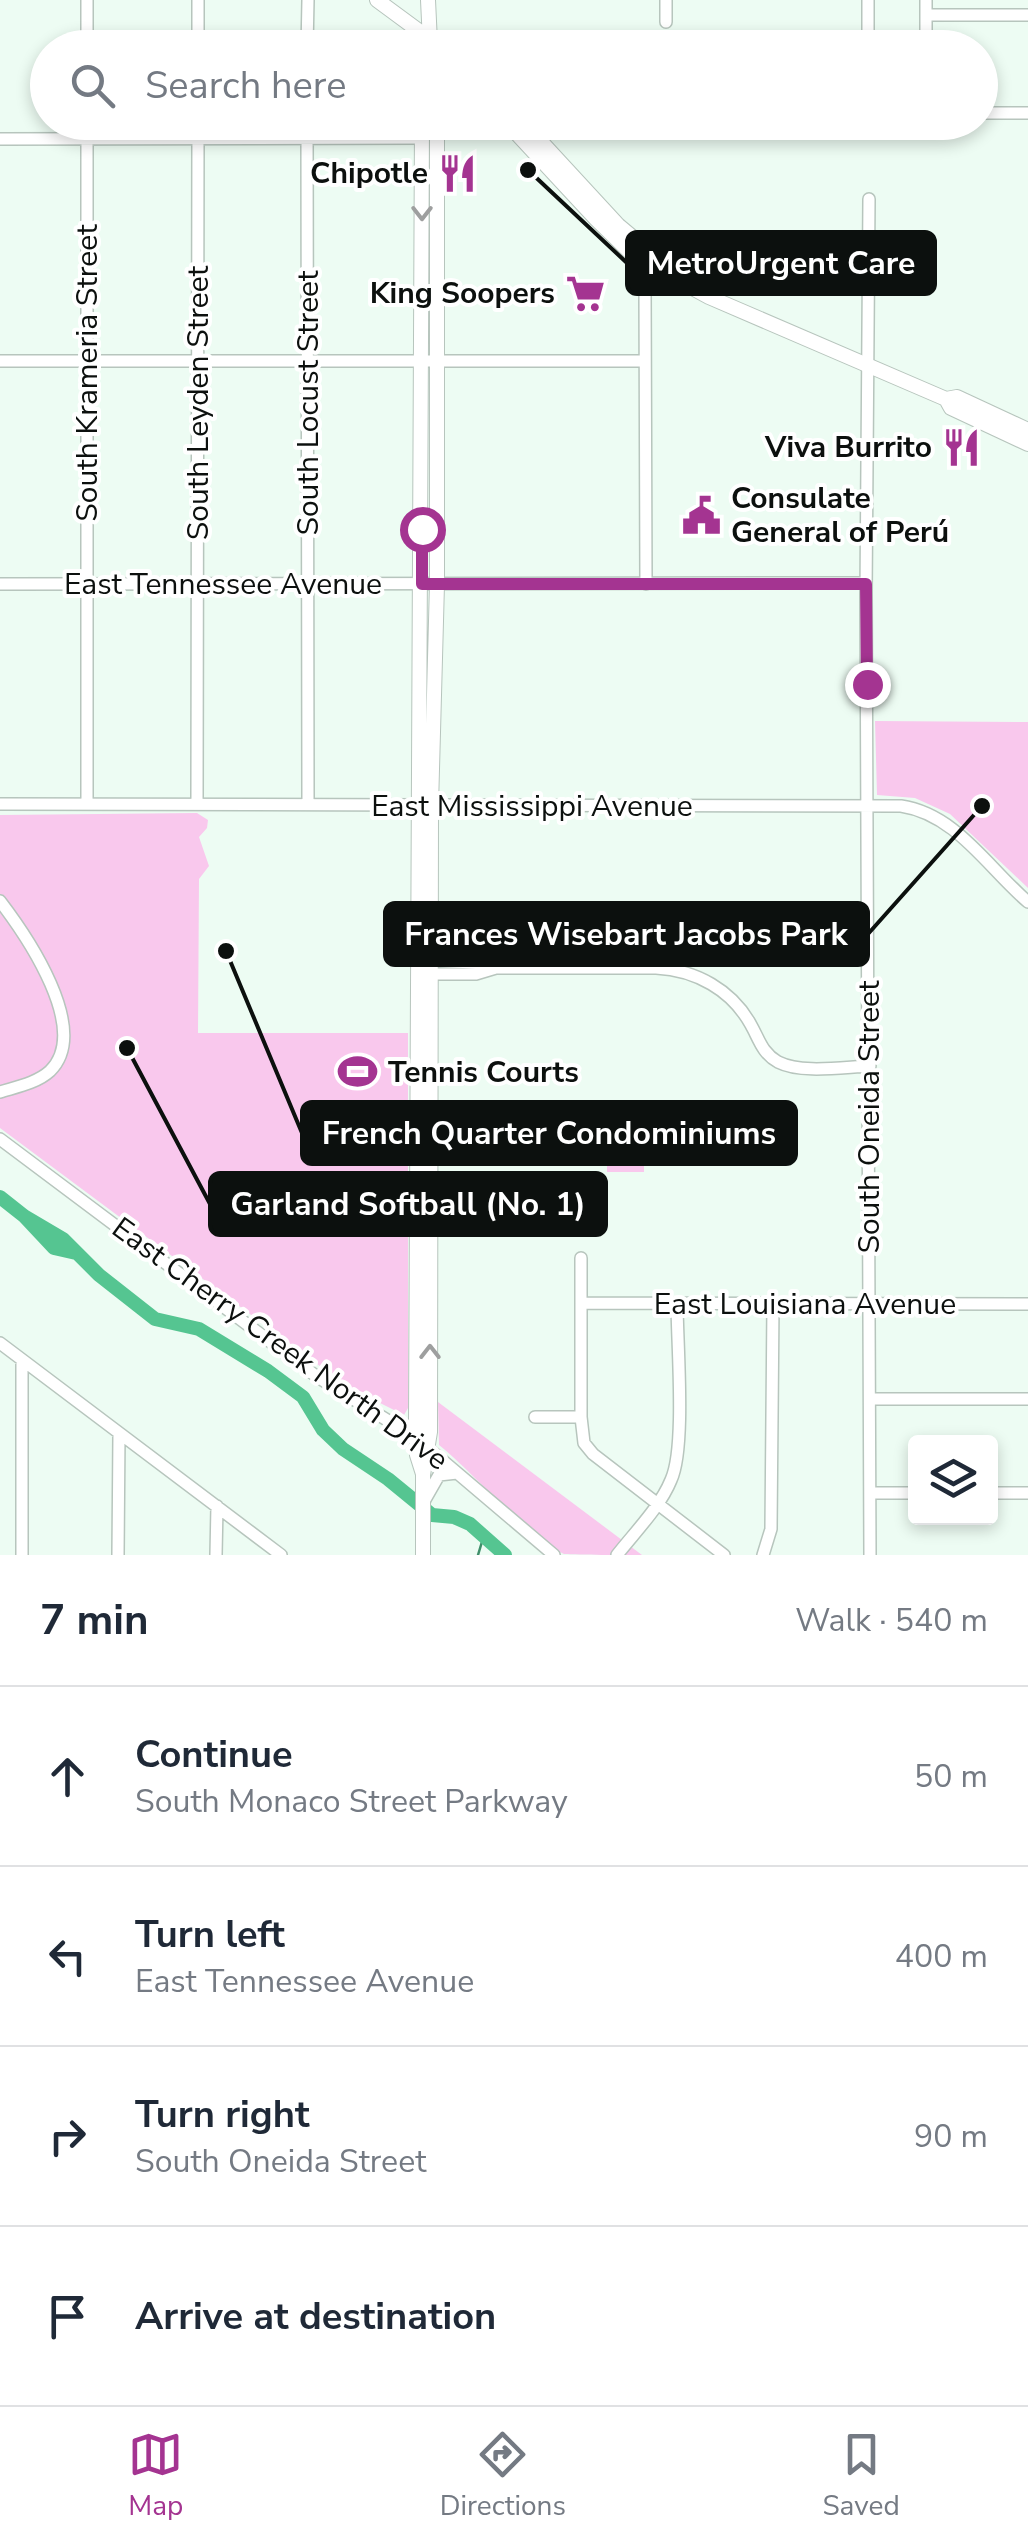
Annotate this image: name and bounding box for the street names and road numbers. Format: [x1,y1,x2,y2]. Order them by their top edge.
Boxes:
street label: South Krameria Street [67,224,108,522]
street label: South Leyden Street [178,265,219,540]
street label: South Locust Street [288,270,329,536]
street label: East Tennessee Avenue [64,564,382,605]
street label: East Mississippi Avenue [371,786,693,827]
street label: South Oneida Street [849,980,890,1254]
street label: East Cherry Creek North Drive [104,1208,456,1480]
street label: East Louisiana Avenue [654,1284,956,1325]

